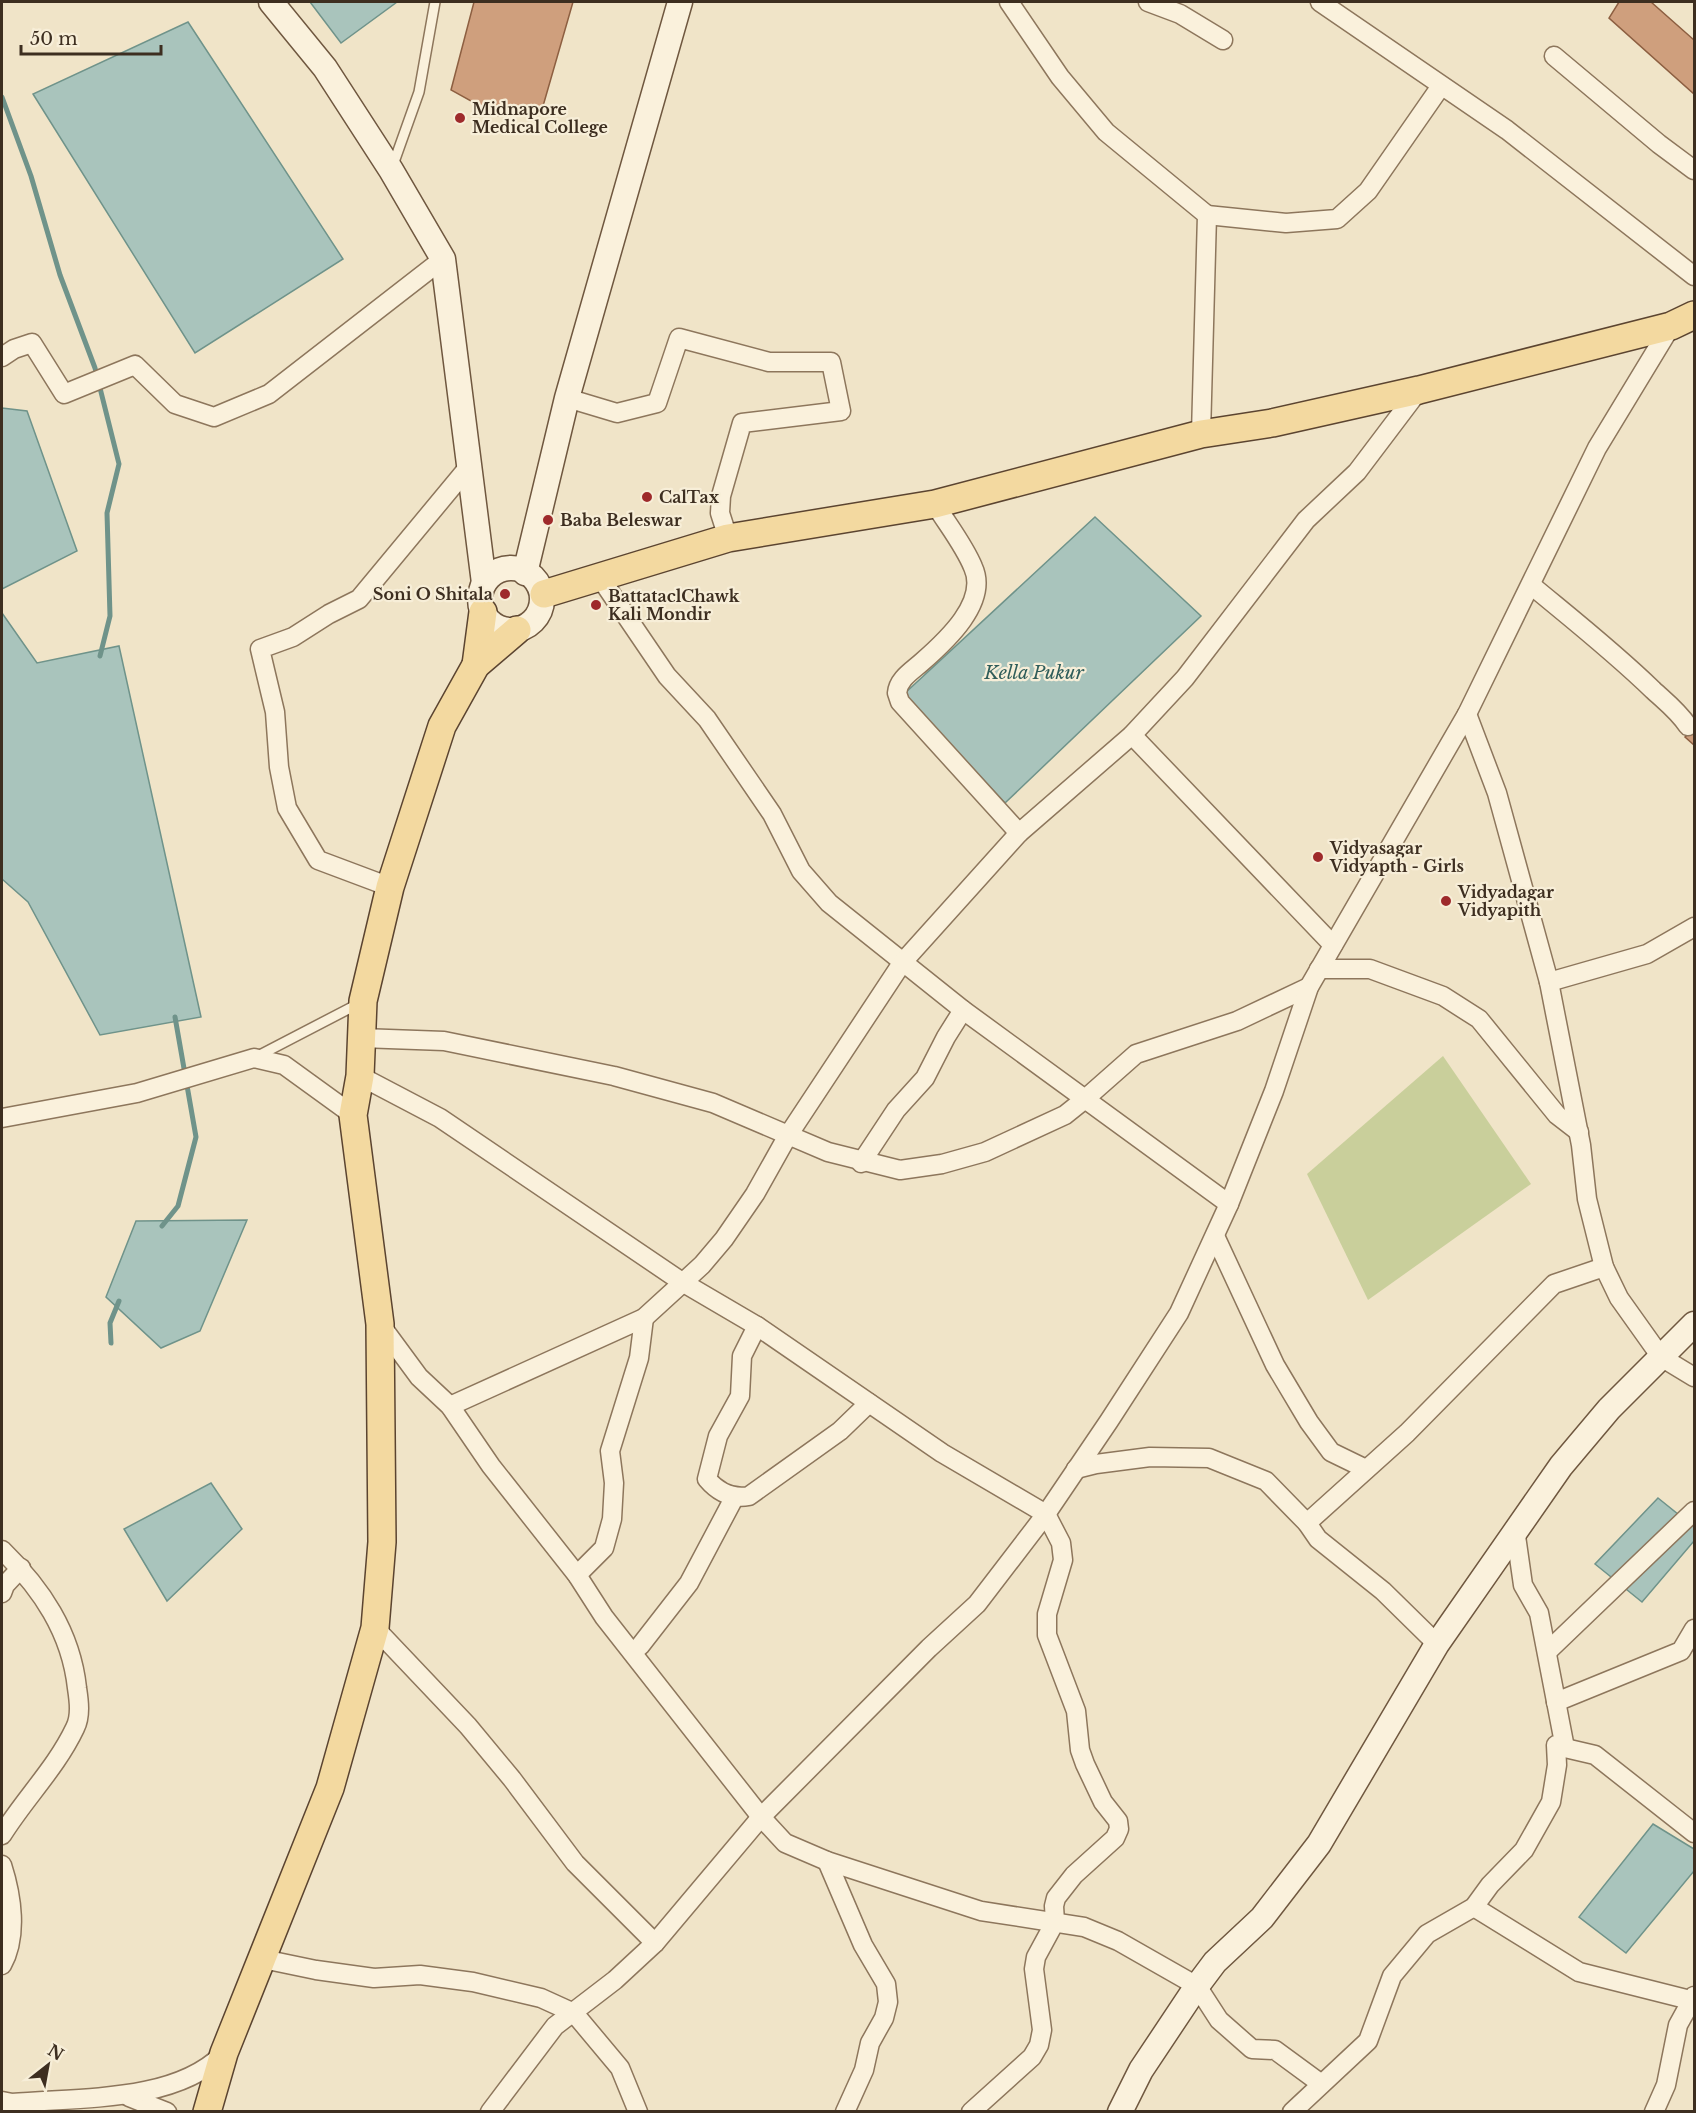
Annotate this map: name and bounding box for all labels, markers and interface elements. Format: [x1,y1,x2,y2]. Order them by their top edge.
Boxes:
scale bar [21,18,160,56]
text: 50 m [30,28,78,50]
place label: Midnapore Medical College [472,99,608,137]
marker: Midnapore Medical College [453,111,467,125]
place label: CalTax [659,487,720,507]
marker: CalTax [640,490,654,504]
place label: Baba Beleswar [560,510,682,530]
marker: Baba Beleswar [541,513,555,527]
place label: Soni O Shitala [373,584,493,604]
place label: BattataclChawk Kali Mondir [608,586,740,624]
marker: Soni O Shitala [498,587,512,601]
marker: BattataclChawk Kali Mondir [589,598,603,612]
water label: Kella Pukur [983,662,1084,684]
place label: Vidyasagar Vidyapth - Girls [1329,838,1464,876]
marker: Vidyasagar Vidyapth - Girls [1311,850,1325,864]
place label: Vidyadagar Vidyapith [1457,882,1554,920]
marker: Vidyadagar Vidyapith [1439,894,1453,908]
north arrow [18,2035,78,2095]
text: N [44,2040,67,2065]

